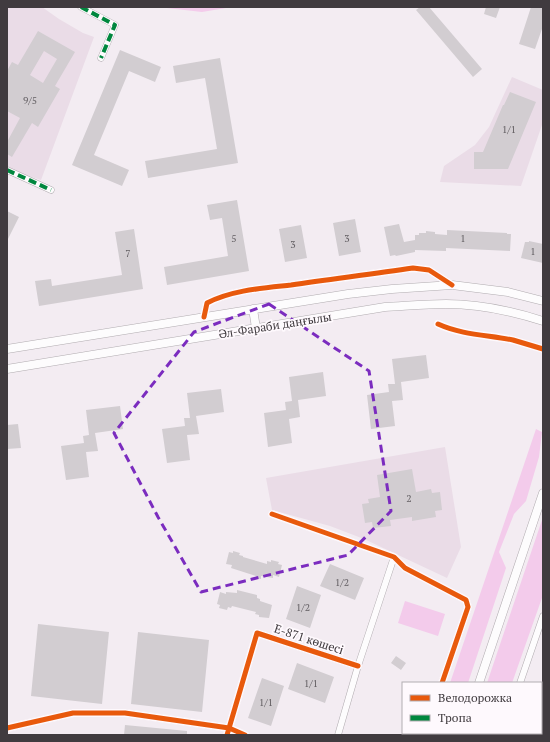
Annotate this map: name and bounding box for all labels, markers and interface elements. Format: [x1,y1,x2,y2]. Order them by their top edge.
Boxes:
house number: 9/5 [23,94,37,107]
house number: 1/1 [502,123,516,136]
house number: 5 [231,232,237,245]
house number: 3 [344,232,350,245]
house number: 1 [460,232,466,245]
house number: 3 [290,238,296,251]
house number: 1 [530,245,536,258]
house number: 7 [125,247,131,260]
street label: Әл-Фараби даңғылы [217,309,333,341]
house number: 2 [406,492,412,505]
house number: 1/2 [335,576,349,589]
house number: 1/2 [296,601,310,614]
street label: Е-871 көшесі [272,621,346,657]
house number: 1/1 [304,677,318,690]
legend [402,682,542,734]
text: Велодорожка [438,690,512,705]
house number: 1/1 [259,696,273,709]
text: Тропа [438,710,472,725]

